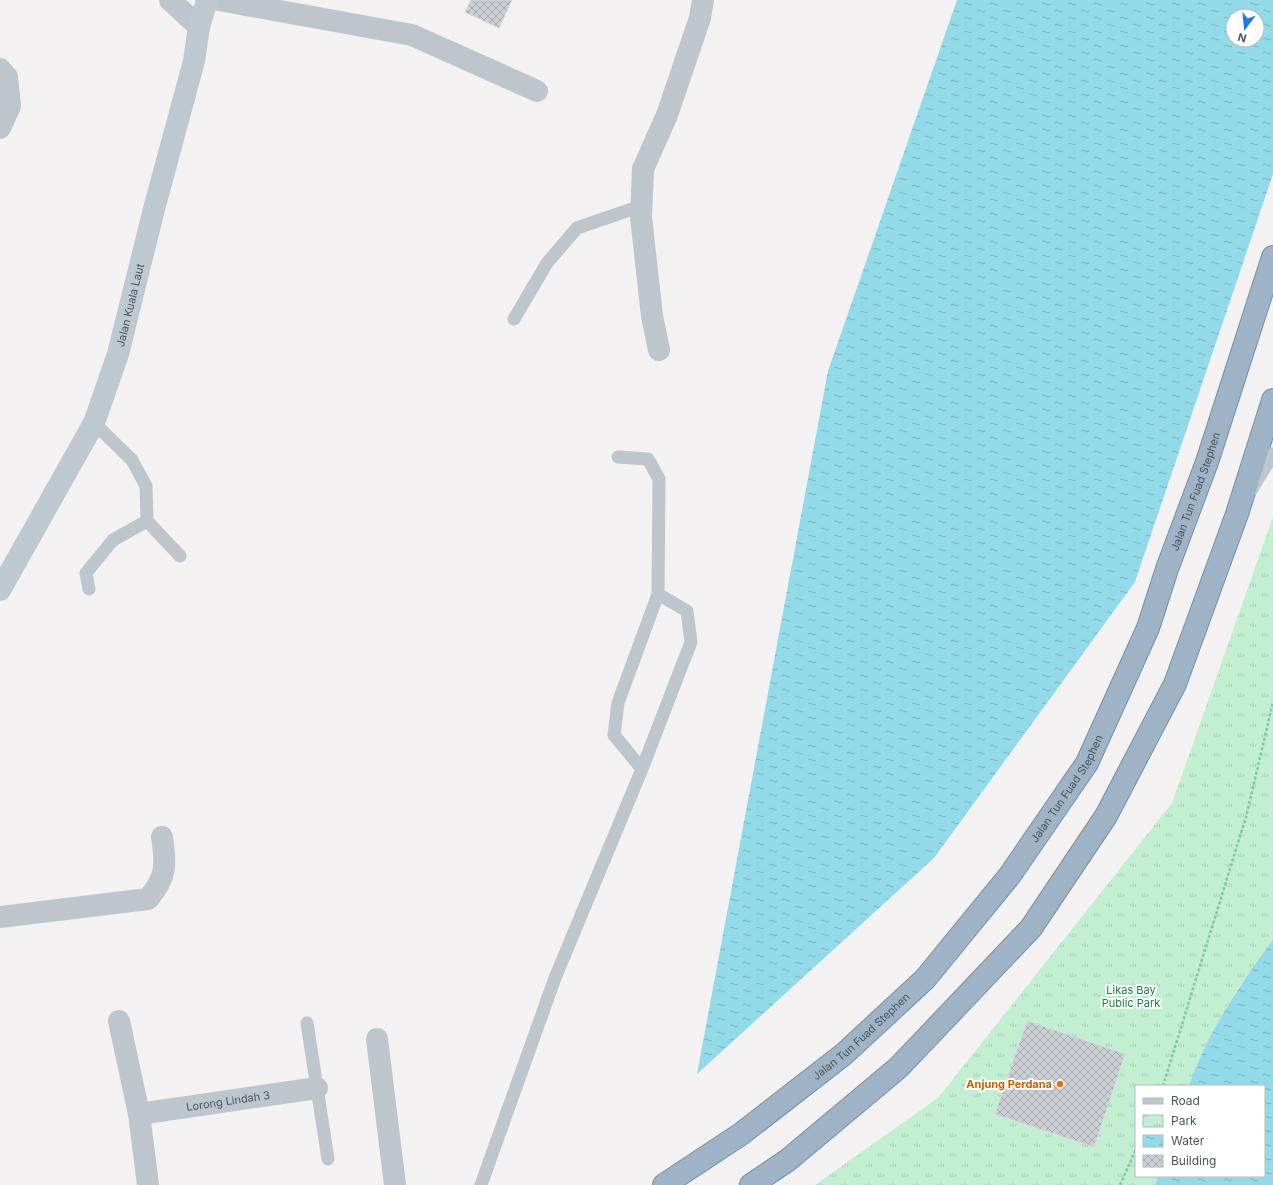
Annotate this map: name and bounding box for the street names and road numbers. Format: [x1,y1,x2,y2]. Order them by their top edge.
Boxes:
street label: Jalan Kuala Laut [113,262,147,348]
street label: Jalan Tun Fuad Stephen [1167,431,1223,553]
street label: Jalan Tun Fuad Stephen [1027,733,1106,845]
street label: Jalan Tun Fuad Stephen [809,990,912,1083]
street label: Lorong Lindah 3 [185,1088,271,1114]

